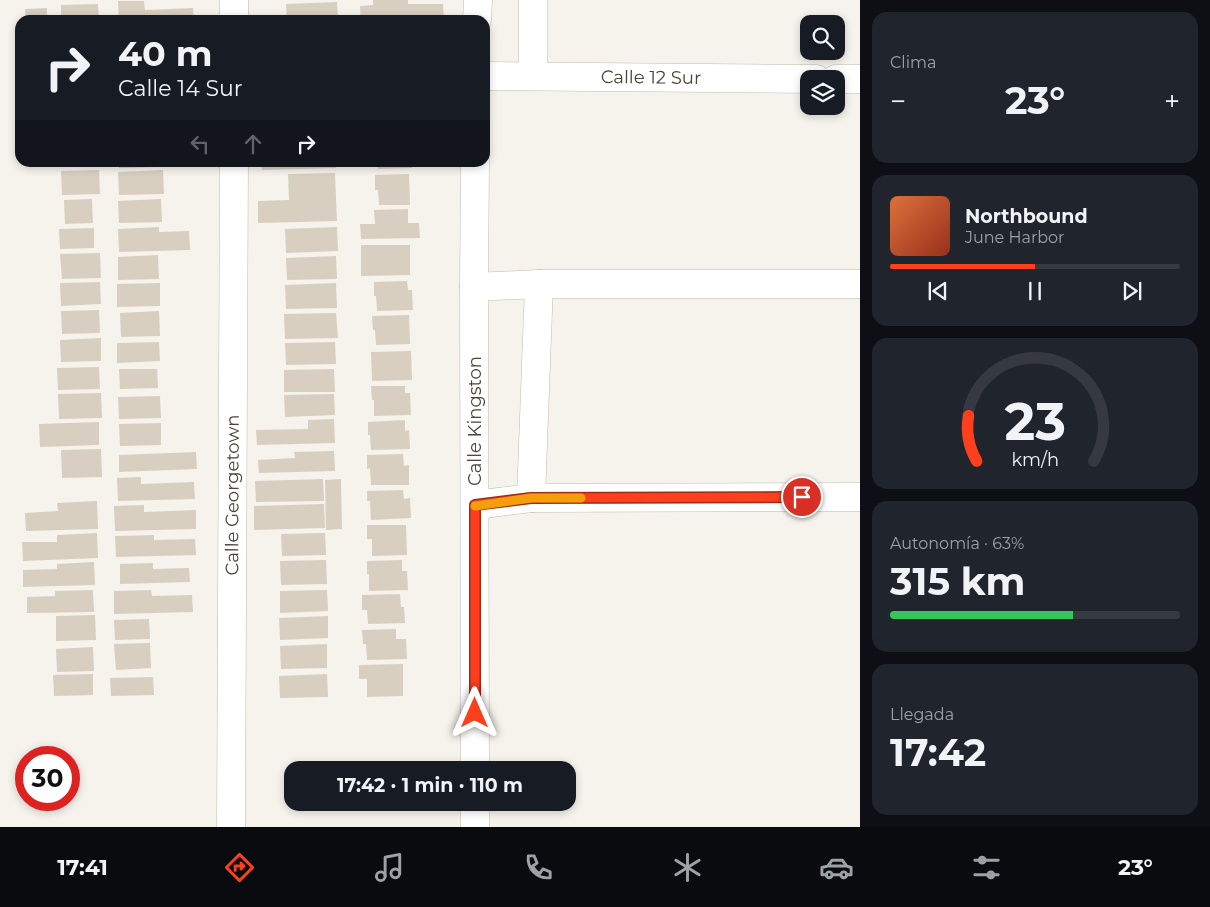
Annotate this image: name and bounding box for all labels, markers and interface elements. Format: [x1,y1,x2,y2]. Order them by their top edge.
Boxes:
map controls [800,15,845,115]
button: search [800,15,845,60]
text: 40 m [118,32,213,75]
icon: right [35,35,100,100]
text: Clima [890,53,936,72]
street label: Calle 12 Sur [601,66,701,89]
button: layers [800,70,845,115]
text: Calle 14 Sur [118,75,243,102]
text: 23° [1005,77,1065,124]
text: − [890,84,906,118]
text: + [1164,84,1180,118]
icon: left [186,130,214,158]
icon: ahead [239,130,267,158]
icon: right [292,130,320,158]
text: Northbound [965,205,1088,228]
text: June Harbor [965,228,1064,247]
icon: previous [924,277,952,305]
icon: pause [1021,277,1049,305]
icon: next [1118,277,1146,305]
street label: Calle Kingston [464,356,486,486]
text: 23 [1004,390,1066,453]
street label: Calle Georgetown [221,415,244,575]
text: km/h [1011,449,1059,470]
pin [781,476,823,518]
icon: arrive [788,483,816,511]
text: Autonomía · 63% [890,534,1024,553]
text: 315 km [890,558,1025,605]
position arrow [448,686,500,738]
text: Llegada [890,705,954,724]
text: 17:42 [890,729,986,776]
speed limit sign: 30 [15,746,80,811]
text: 17:42 · 1 min · 110 m [337,774,523,797]
icon: directions [222,850,257,885]
icon: music [372,850,407,885]
icon: phone [521,850,556,885]
icon: climate [670,850,705,885]
icon: car [819,850,854,885]
icon: filters [969,850,1004,885]
text: 17:41 [57,854,108,881]
text: 23° [1118,854,1153,881]

